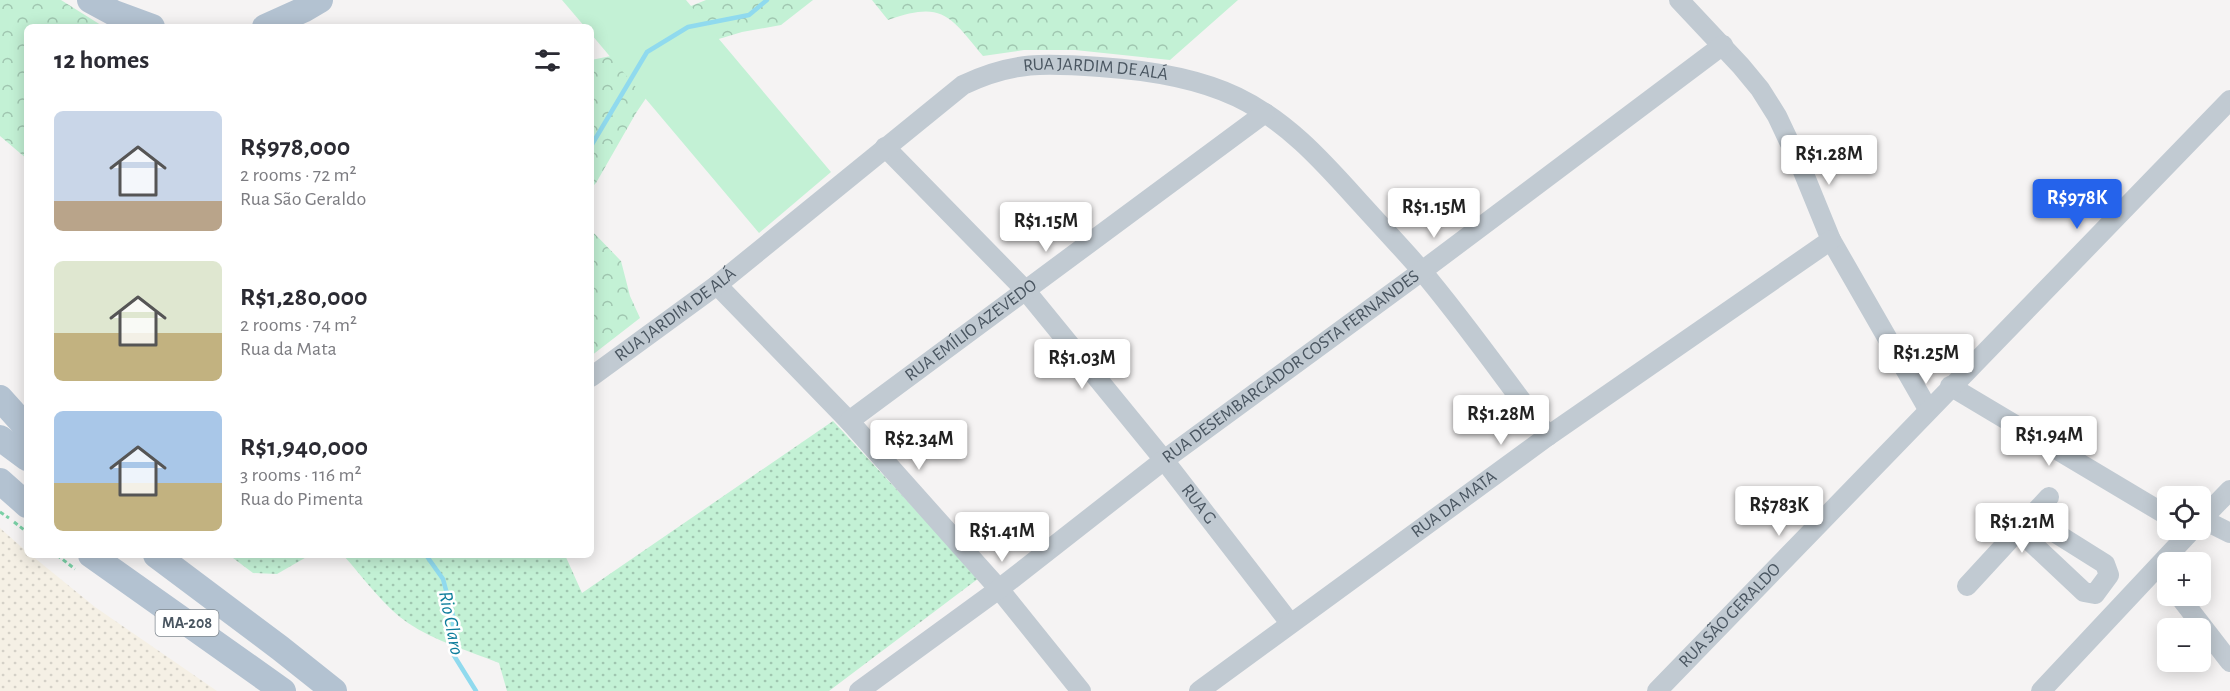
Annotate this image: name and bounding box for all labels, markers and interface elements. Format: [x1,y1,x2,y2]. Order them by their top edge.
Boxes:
icon: filters [531,44,564,77]
text: 12 homes [54,47,149,73]
street label: RUA JARDIM DE ALÁ [1022,56,1171,84]
text: R$978,000 [240,134,350,160]
icon: home [102,135,174,207]
pin: R$1.28M [1774,135,1884,186]
text: R$1.28M [1795,144,1863,164]
text: 2 rooms · 72 m² [240,165,357,185]
pin: R$978K [2028,179,2126,230]
pin: R$1.15M [1379,188,1489,239]
text: R$978K [2047,188,2107,208]
text: Rua São Geraldo [240,189,366,209]
text: R$1.15M [1402,197,1466,217]
pin: R$1.15M [991,202,1101,253]
text: R$1.15M [1014,211,1078,231]
street label: RUA JARDIM DE ALÁ [612,262,740,365]
street label: RUA DESEMBARGADOR COSTA FERNANDES [1159,267,1423,467]
street label: RUA EMÍLIO AZEVEDO [902,276,1040,385]
text: R$1,280,000 [240,284,368,310]
icon: home [102,285,174,357]
text: 2 rooms · 74 m² [240,315,357,335]
pin: R$1.25M [1871,334,1981,385]
text: Rua da Mata [240,339,337,359]
pin: R$1.03M [1027,339,1137,390]
text: R$1.25M [1893,343,1959,363]
text: R$1.03M [1048,348,1116,368]
pin: R$1.28M [1446,395,1556,446]
text: R$1.28M [1467,404,1535,424]
pin: R$1.94M [1994,416,2104,467]
pin: R$2.34M [864,420,974,471]
text: R$1.94M [2015,425,2083,445]
text: R$2.34M [884,429,954,449]
text: R$1,940,000 [240,434,368,460]
icon: home [102,435,174,507]
text: 3 rooms · 116 m² [240,465,361,485]
street label: RUA DA MATA [1408,467,1501,542]
street label: RUA G [1178,481,1219,528]
pin: R$783K [1730,486,1828,537]
map controls [2157,486,2211,672]
button: locate [2157,486,2211,540]
text: Rua do Pimenta [240,489,363,509]
text: R$783K [1749,495,1809,515]
pin: R$1.21M [1967,503,2077,554]
pin: R$1.41M [947,512,1057,563]
text: R$1.21M [1989,512,2055,532]
text: R$1.41M [969,521,1035,541]
button: + [2157,552,2211,606]
street label: RUA SÃO GERALDO [1676,560,1784,671]
water label: Rio Claro [435,589,467,657]
road number: MA-208 [156,610,219,636]
button: − [2157,618,2211,672]

